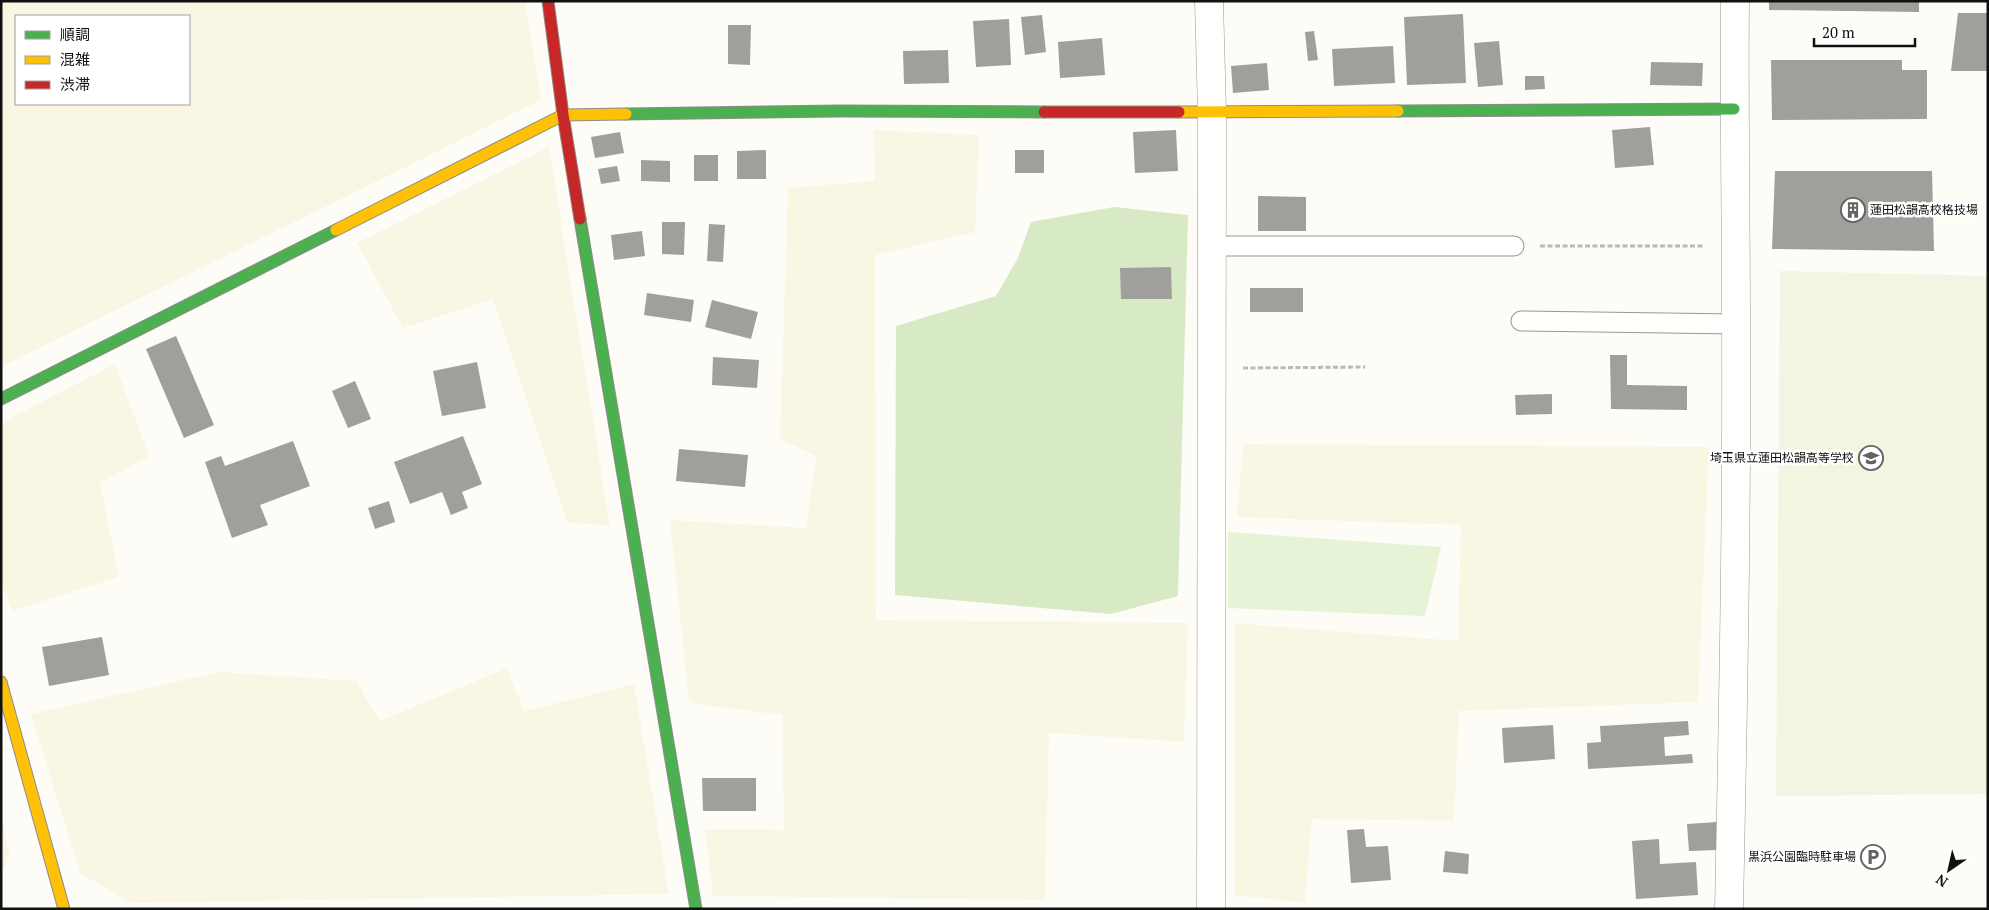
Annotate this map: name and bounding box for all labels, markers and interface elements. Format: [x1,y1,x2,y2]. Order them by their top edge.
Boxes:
legend [15,15,190,105]
scale bar [1814,15,1915,47]
text: 20 m [1822,22,1855,42]
text: 順調 [60,24,90,44]
text: 混雑 [60,49,90,69]
text: 渋滞 [60,74,90,94]
building icon: 蓮田松韻高校格技場 [1840,197,1866,223]
place label: 蓮田松韻高校格技場 [1870,202,1978,217]
school or university icon: 埼玉県立蓮田松韻高等学校 [1858,445,1884,471]
place label: 埼玉県立蓮田松韻高等学校 [1710,450,1854,465]
parking icon: 黒浜公園臨時駐車場 [1860,844,1886,870]
north arrow [1924,845,1974,895]
place label: 黒浜公園臨時駐車場 [1748,849,1856,864]
text: N [1931,870,1951,892]

